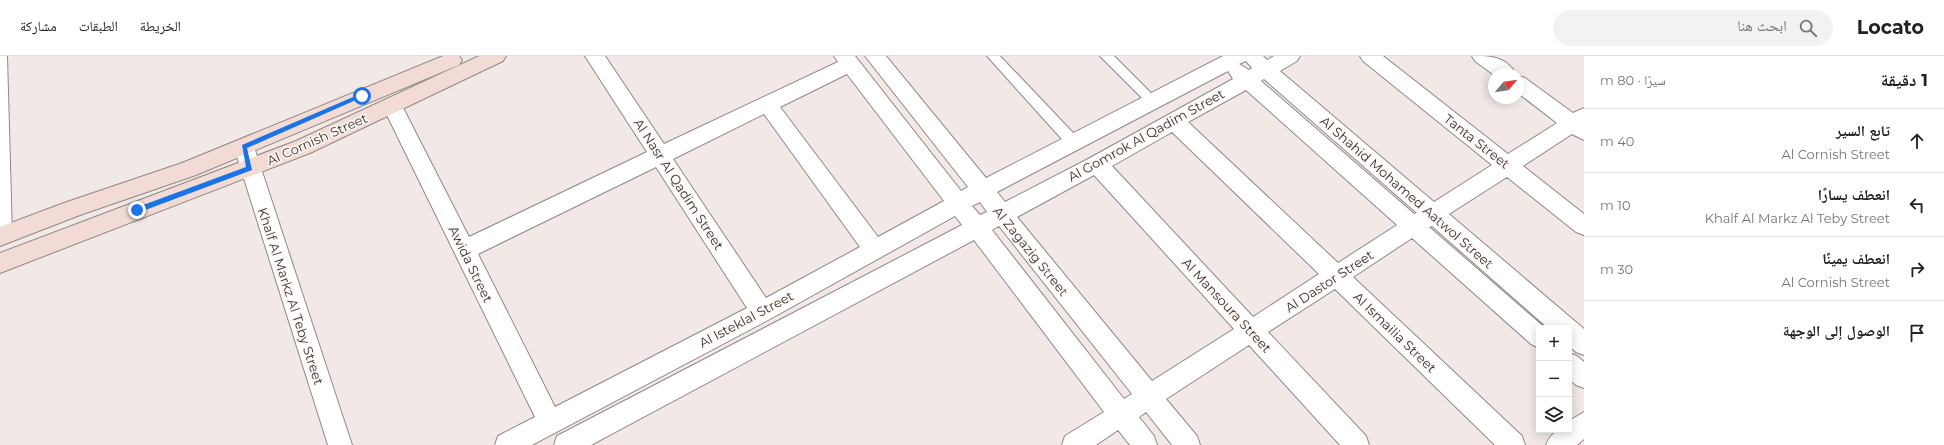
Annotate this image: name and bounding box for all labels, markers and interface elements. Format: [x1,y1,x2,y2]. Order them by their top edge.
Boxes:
search box [1553,10,1833,46]
text: ابحث هنا [1737,16,1787,35]
text: Locato [1857,16,1924,39]
text: مشاركة [20,17,57,35]
text: الطبقات [79,17,118,35]
text: الخريطة [140,17,181,35]
icon: search [1797,17,1819,39]
north arrow [1488,68,1524,104]
text: 1 دقيقة [1881,70,1928,90]
text: سيرًا · 80 m [1600,72,1666,88]
street label: Al Gomrok Al Qadim Street [1065,85,1227,185]
route start [353,87,371,105]
street label: Al Cornish Street [264,110,370,168]
street label: Tanta Street [1441,110,1513,172]
street label: Al Shahid Mohamed Aatwol Street [1317,113,1497,271]
street label: Al Nasr Al Qadim Street [631,115,727,253]
text: تابع السير [1836,121,1890,140]
icon: ahead [1906,130,1928,152]
text: 40 m [1600,133,1634,149]
text: Al Cornish Street [1781,146,1890,162]
text: انعطف يسارًا [1818,185,1890,204]
icon: left [1906,194,1928,216]
text: 10 m [1600,197,1631,213]
route end [128,201,146,219]
street label: Al Zagazig Street [990,203,1072,299]
street label: Khalf Al Markz Al Teby Street [255,205,327,387]
text: Khalf Al Markz Al Teby Street [1705,210,1890,226]
street label: Awida Street [446,223,496,305]
street label: Al Dastor Street [1282,246,1376,316]
text: انعطف يمينًا [1822,249,1890,268]
street label: Al Mansoura Street [1179,254,1275,356]
icon: right [1906,258,1928,280]
text: 30 m [1600,261,1633,277]
text: Al Cornish Street [1781,274,1890,290]
street label: Al Isteklal Street [696,287,796,351]
street label: Al Ismailia Street [1350,288,1440,376]
text: الوصول إلى الوجهة [1783,321,1890,340]
icon: arrive [1906,322,1928,344]
map controls [1536,325,1572,433]
button: + [1536,325,1572,361]
button: − [1536,361,1572,397]
button: layers [1536,397,1572,433]

